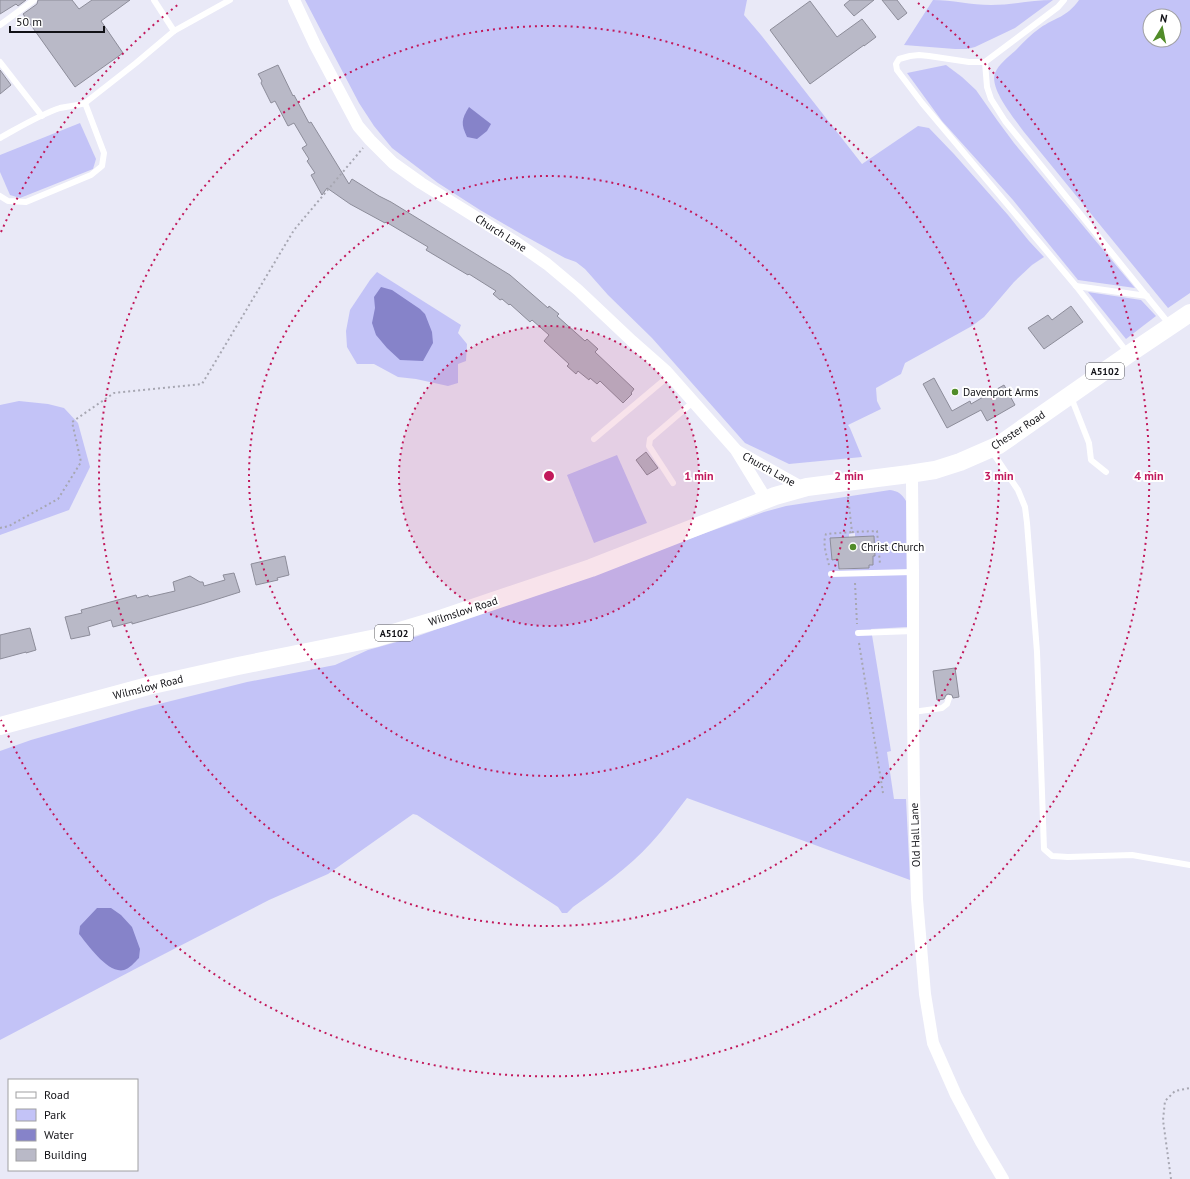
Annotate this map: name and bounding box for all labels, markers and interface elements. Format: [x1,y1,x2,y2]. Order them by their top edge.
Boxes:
scale bar [10,8,104,34]
north arrow [1142,8,1182,48]
text: N [1159,11,1169,26]
text: 50 m [16,14,42,29]
street label: Church Lane [473,211,530,255]
road number: A5102 [1086,363,1124,379]
place label: Davenport Arms [963,385,1039,399]
marker: Davenport Arms [950,387,960,397]
street label: Chester Road [988,407,1048,453]
street label: Church Lane [740,449,798,489]
text: 1 min [684,468,714,483]
text: 2 min [834,468,864,483]
text: 3 min [984,468,1014,483]
text: 4 min [1134,468,1164,483]
centre of rings [542,469,556,483]
place label: Christ Church [861,540,924,554]
marker: Christ Church [848,542,858,552]
street label: Wilmslow Road [427,593,499,629]
road number: A5102 [375,625,413,641]
street label: Wilmslow Road [111,671,185,702]
street label: Old Hall Lane [907,802,923,867]
legend [8,1079,138,1171]
text: Road [44,1087,69,1102]
text: Park [44,1107,66,1122]
text: Water [44,1127,74,1142]
text: Building [44,1147,87,1162]

